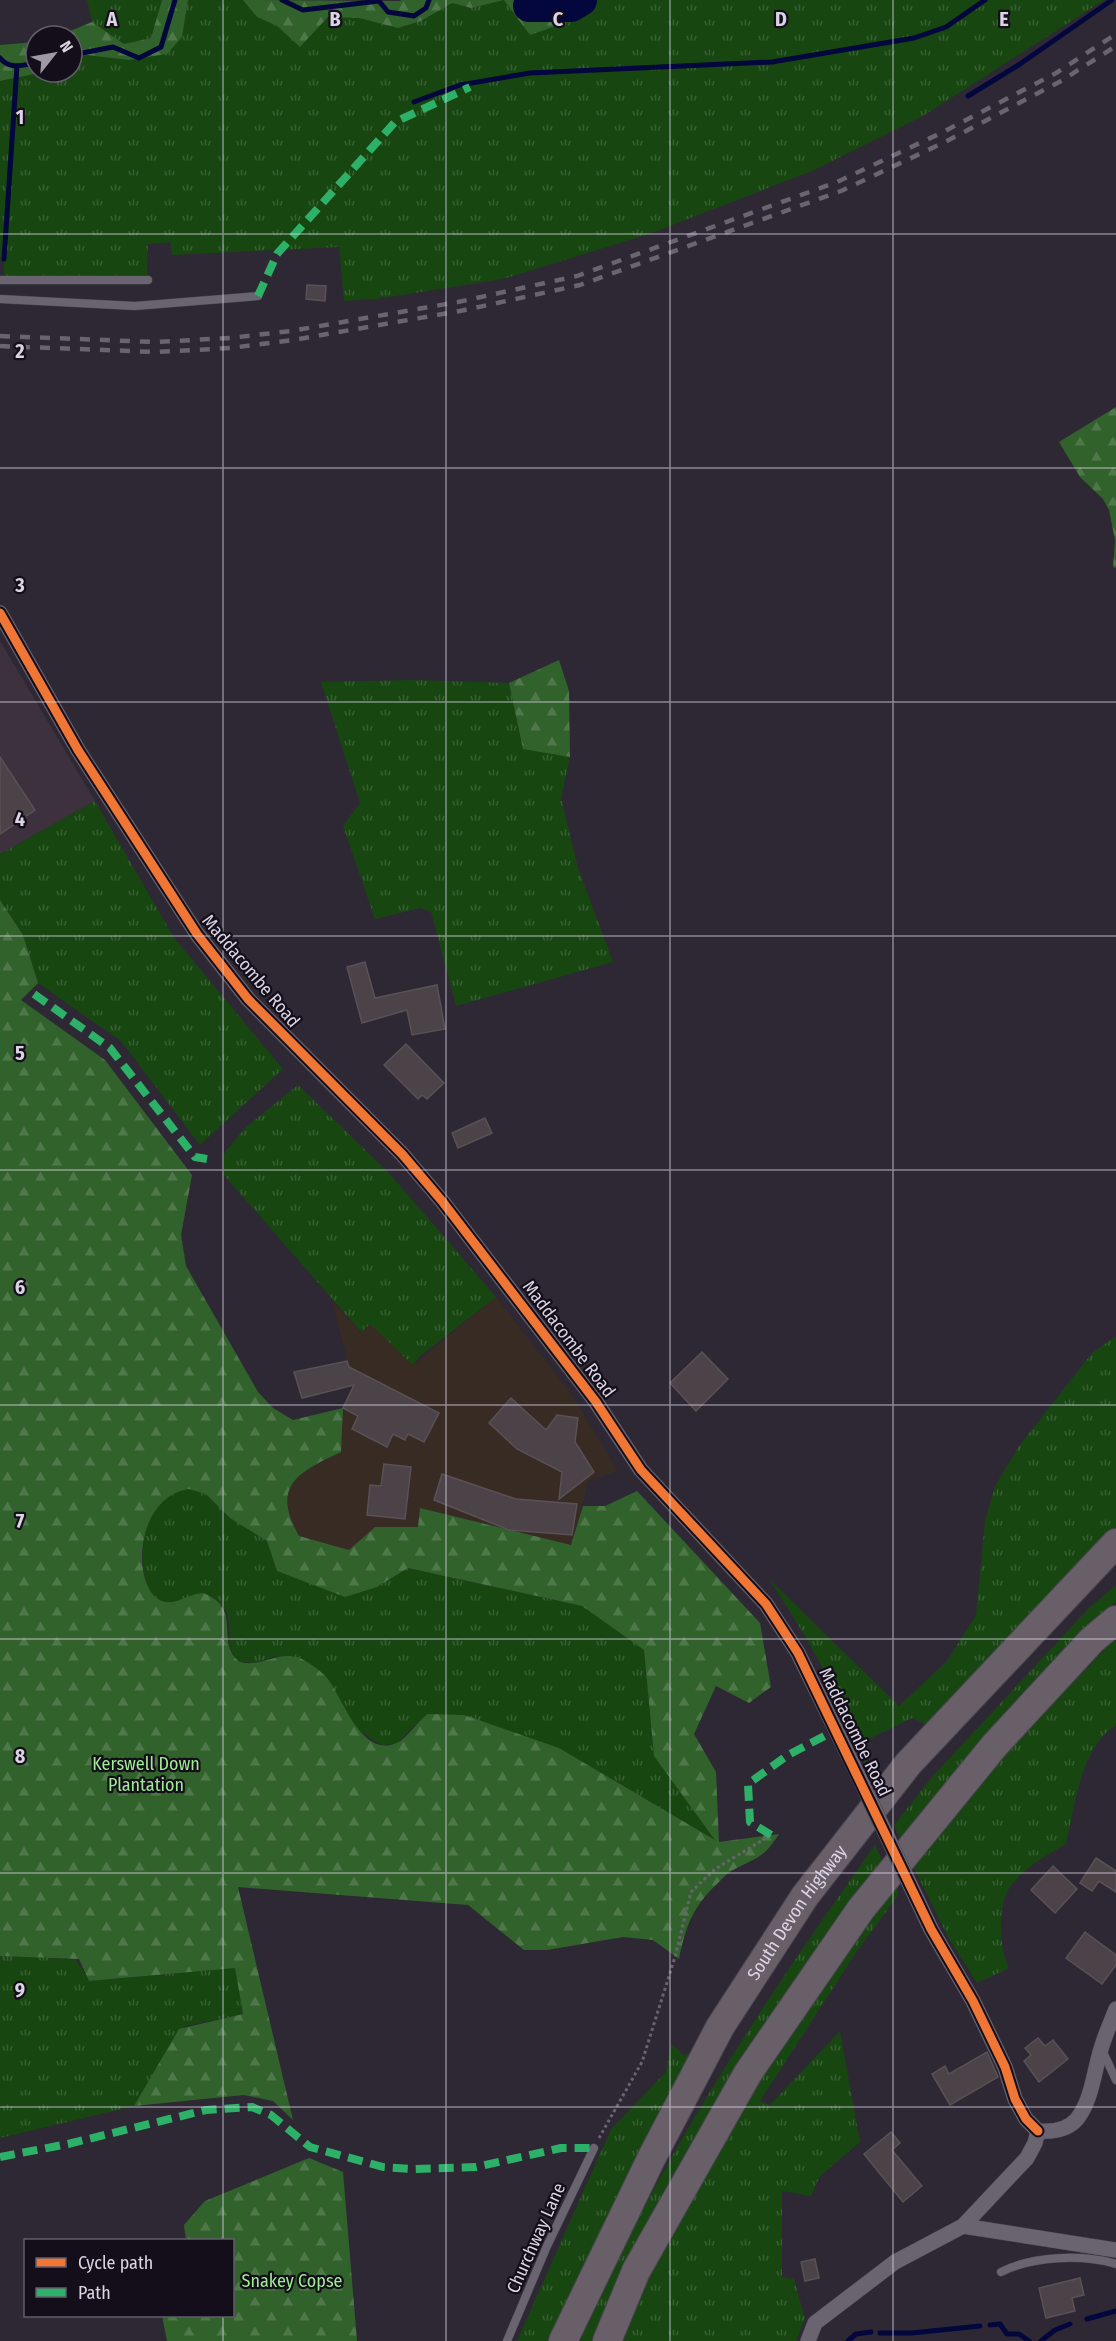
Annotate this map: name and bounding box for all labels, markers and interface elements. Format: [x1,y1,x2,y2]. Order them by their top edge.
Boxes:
text: A [106,7,119,31]
text: B [329,7,341,31]
text: C [553,7,564,31]
text: D [775,7,787,31]
text: E [999,7,1009,31]
north arrow [24,24,84,84]
text: N [56,38,77,56]
text: 1 [16,105,24,129]
text: 2 [14,339,25,363]
text: 3 [14,573,25,597]
text: 4 [15,807,25,831]
street label: Maddacombe Road [197,910,305,1032]
text: 5 [15,1041,25,1065]
text: 6 [15,1275,25,1299]
street label: Maddacombe Road [518,1276,620,1402]
text: 7 [16,1509,25,1533]
street label: Maddacombe Road [814,1664,896,1800]
text: 8 [15,1744,26,1768]
park label: Kerswell Down Plantation [92,1753,200,1796]
street label: South Devon Highway [742,1841,851,1984]
text: 9 [15,1978,25,2002]
street label: Churchway Lane [502,2179,570,2296]
legend [24,2239,234,2317]
text: Cycle path [78,2252,153,2274]
park label: Snakey Copse [242,2270,343,2292]
text: Path [78,2282,111,2304]

